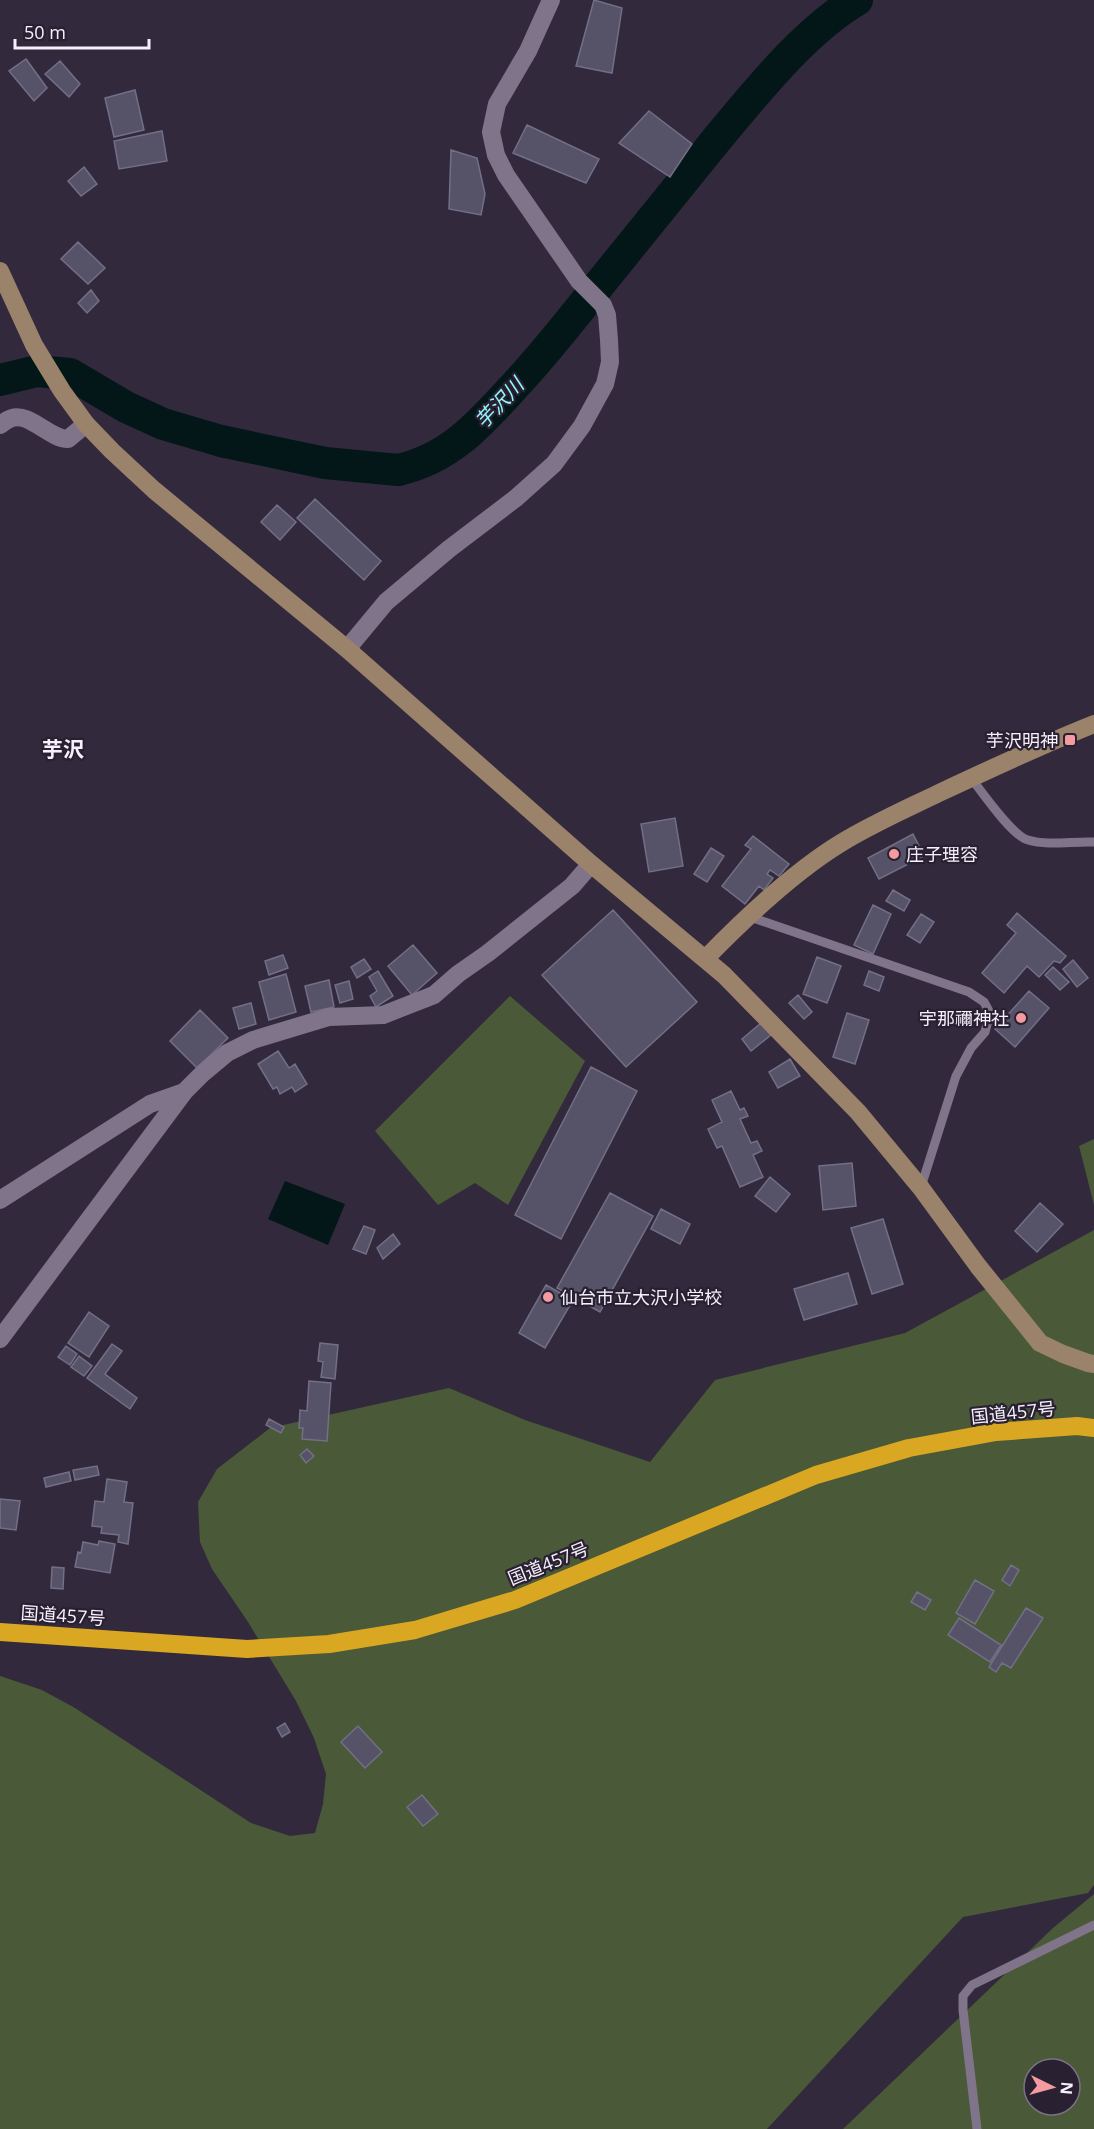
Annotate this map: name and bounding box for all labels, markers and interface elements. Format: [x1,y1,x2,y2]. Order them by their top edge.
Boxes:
scale bar [15,12,148,50]
text: 50 m [24,20,66,44]
water label: 芋沢川 [469,370,531,434]
place label: 芋沢明神 [986,728,1058,752]
marker: 芋沢明神 [1063,733,1077,747]
district label: 芋沢 [42,735,84,763]
place label: 庄子理容 [906,842,978,866]
marker: 庄子理容 [887,847,901,861]
place label: 宇那禰神社 [919,1006,1009,1030]
marker: 宇那禰神社 [1014,1011,1028,1025]
place label: 仙台市立大沢小学校 [560,1285,722,1309]
marker: 仙台市立大沢小学校 [541,1290,555,1304]
street label: 国道457号 [970,1396,1056,1428]
street label: 国道457号 [504,1536,592,1590]
street label: 国道457号 [20,1600,106,1630]
north arrow [1022,2057,1082,2117]
text: N [1055,2081,1078,2096]

